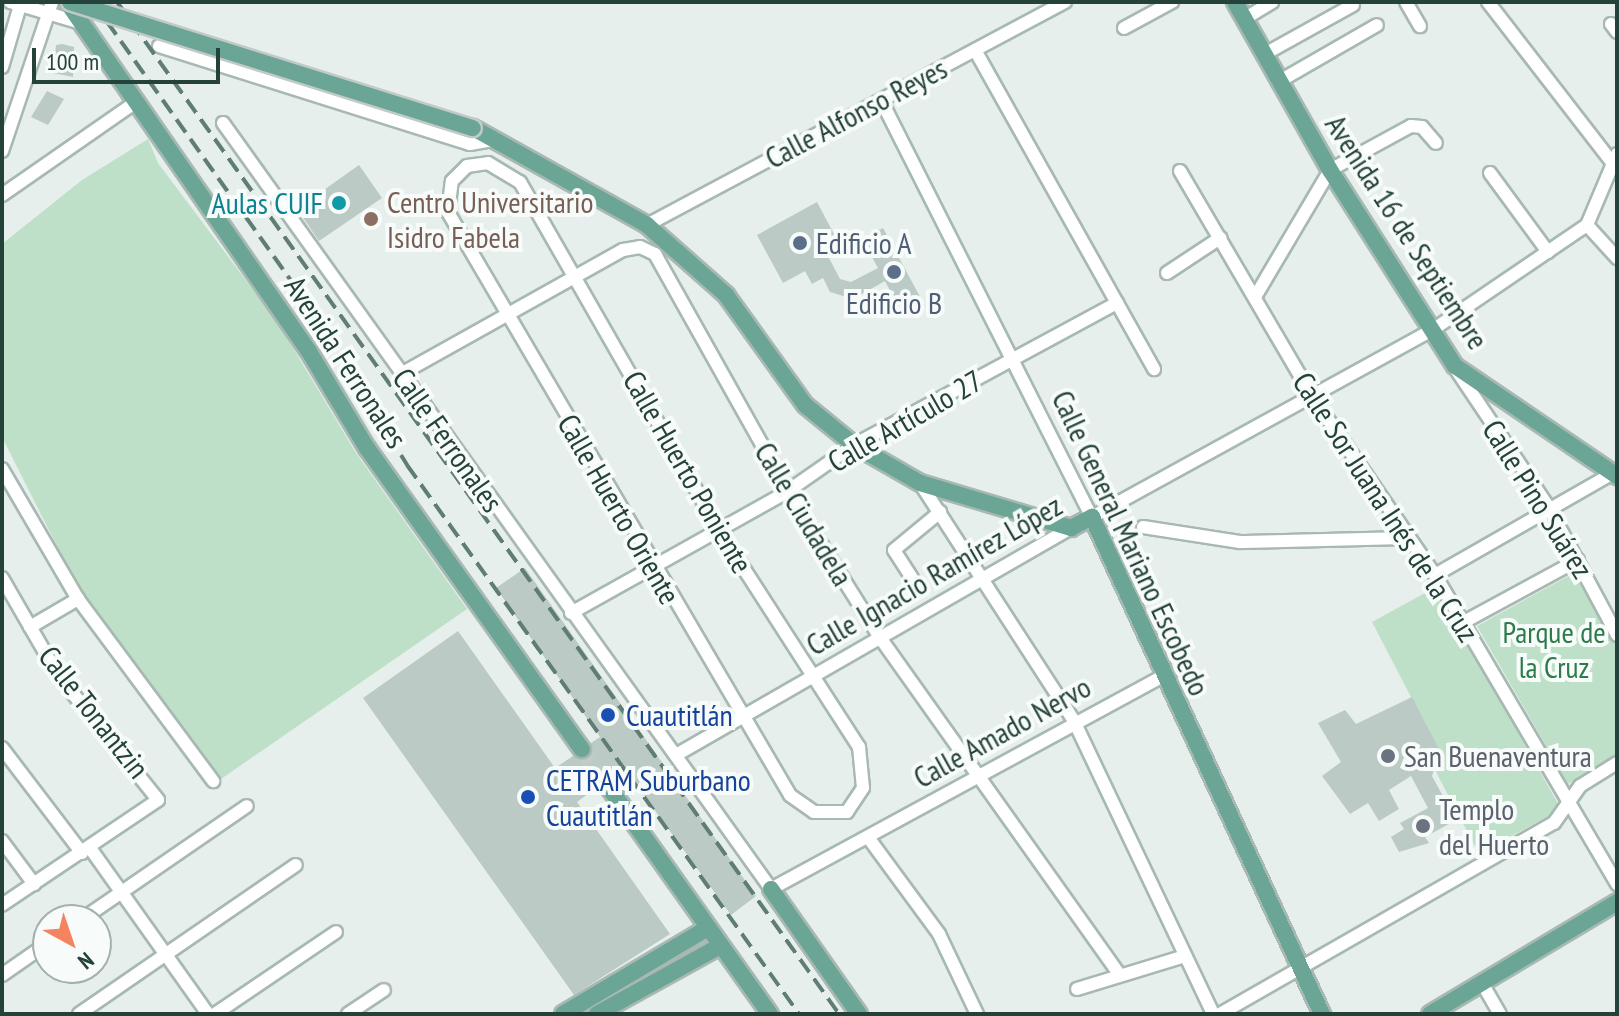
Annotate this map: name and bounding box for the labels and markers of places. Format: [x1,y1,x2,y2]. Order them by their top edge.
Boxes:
place label: Centro Universitario Isidro Fabela [387,184,593,254]
place label: Aulas CUIF [212,185,323,221]
marker: Aulas CUIF [330,194,348,212]
marker: Centro Universitario Isidro Fabela [362,210,380,228]
place label: Edificio A [816,225,912,261]
marker: Edificio A [791,234,809,252]
marker: Edificio B [885,263,903,281]
place label: Edificio B [846,285,942,321]
place label: Cuautitlán [626,697,733,733]
marker: Cuautitlán [597,704,619,726]
place label: San Buenaventura [1404,738,1592,774]
marker: San Buenaventura [1379,747,1397,765]
place label: CETRAM Suburbano Cuautitlán [546,762,751,832]
marker: CETRAM Suburbano Cuautitlán [517,786,539,808]
place label: Templo del Huerto [1439,791,1549,862]
marker: Templo del Huerto [1414,817,1432,835]

